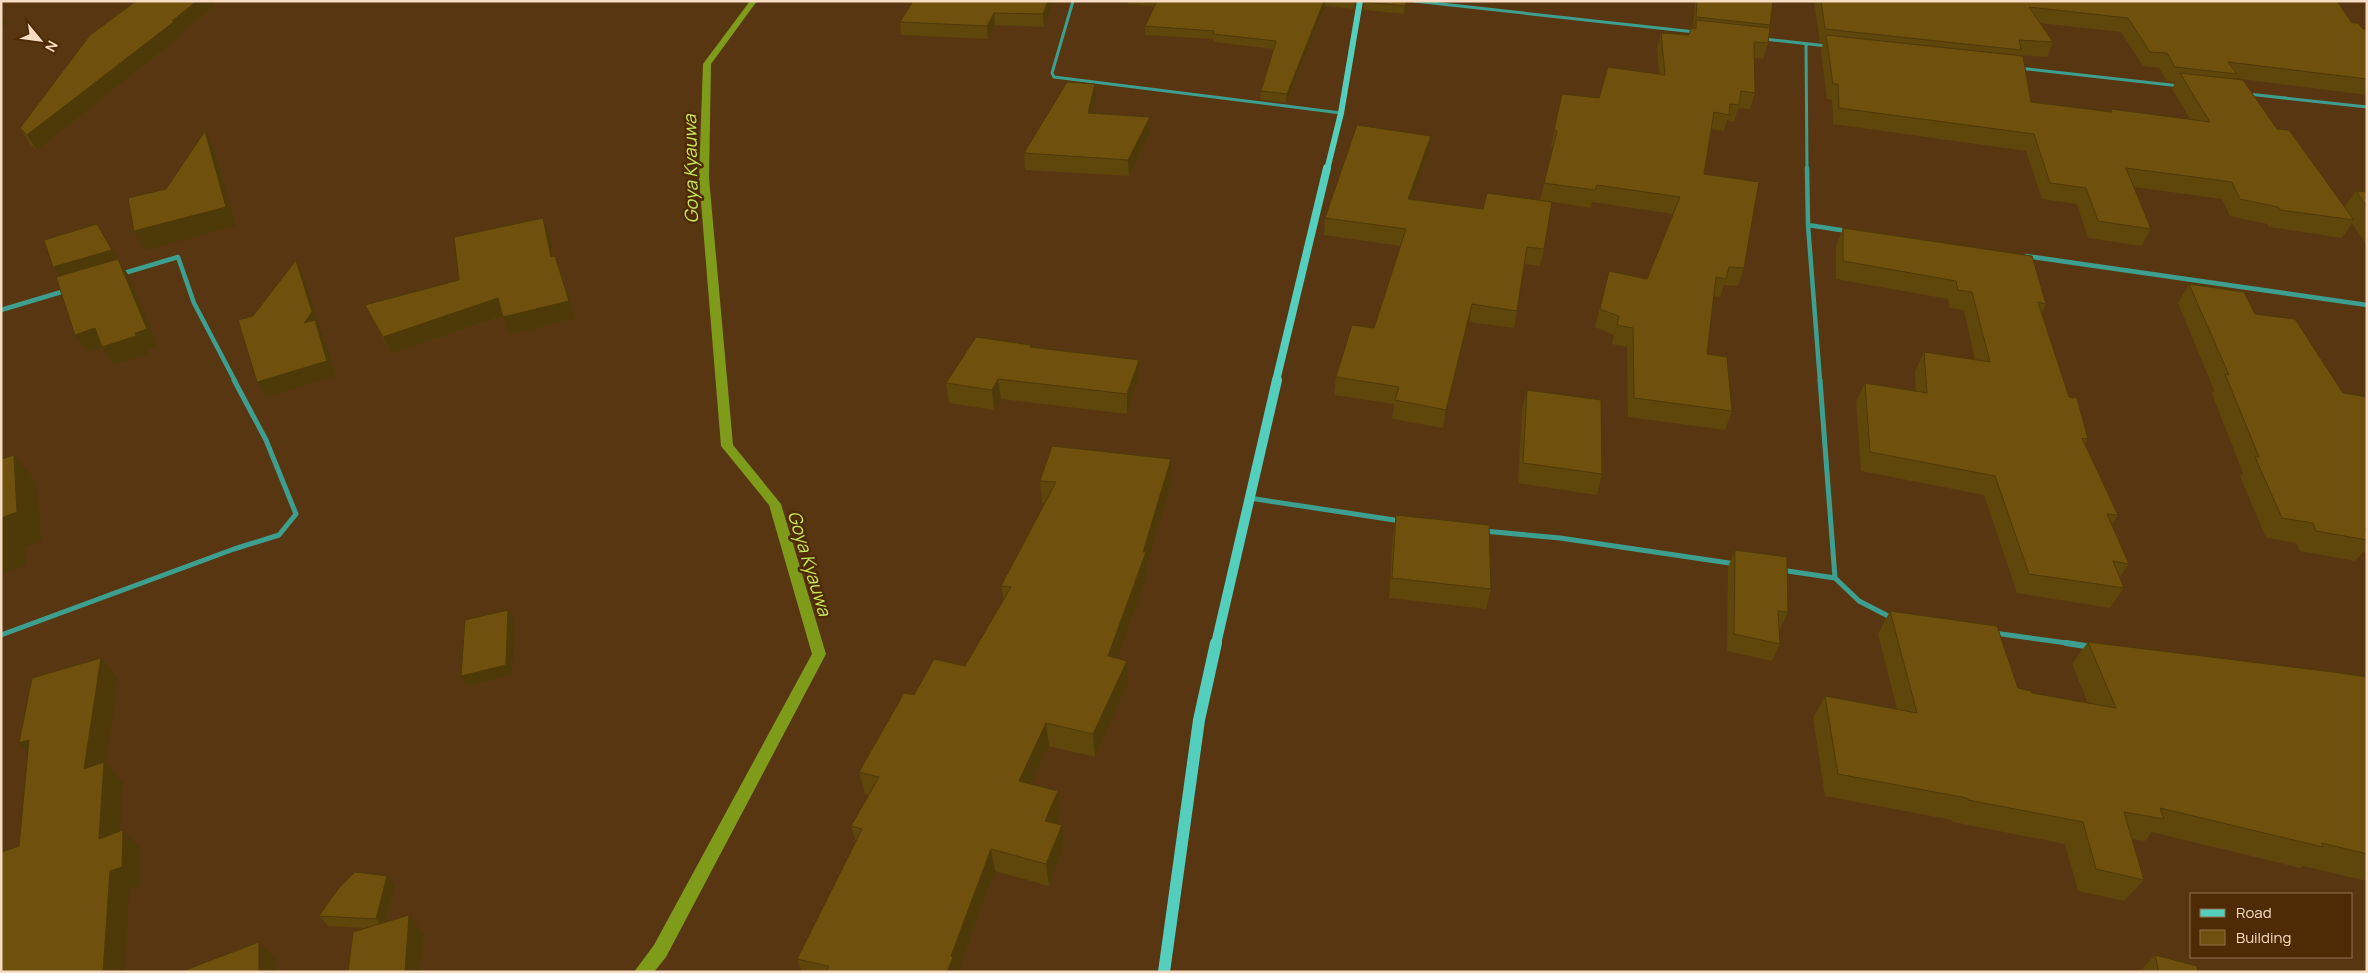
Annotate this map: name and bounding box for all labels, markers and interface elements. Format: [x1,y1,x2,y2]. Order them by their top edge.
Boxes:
north arrow [15,15,65,65]
text: N [41,38,63,56]
water label: Goya Kyauwa [677,113,703,224]
water label: Goya Kyauwa [783,508,838,619]
legend [2190,893,2353,958]
text: Road [2236,902,2272,923]
text: Building [2236,927,2291,948]

